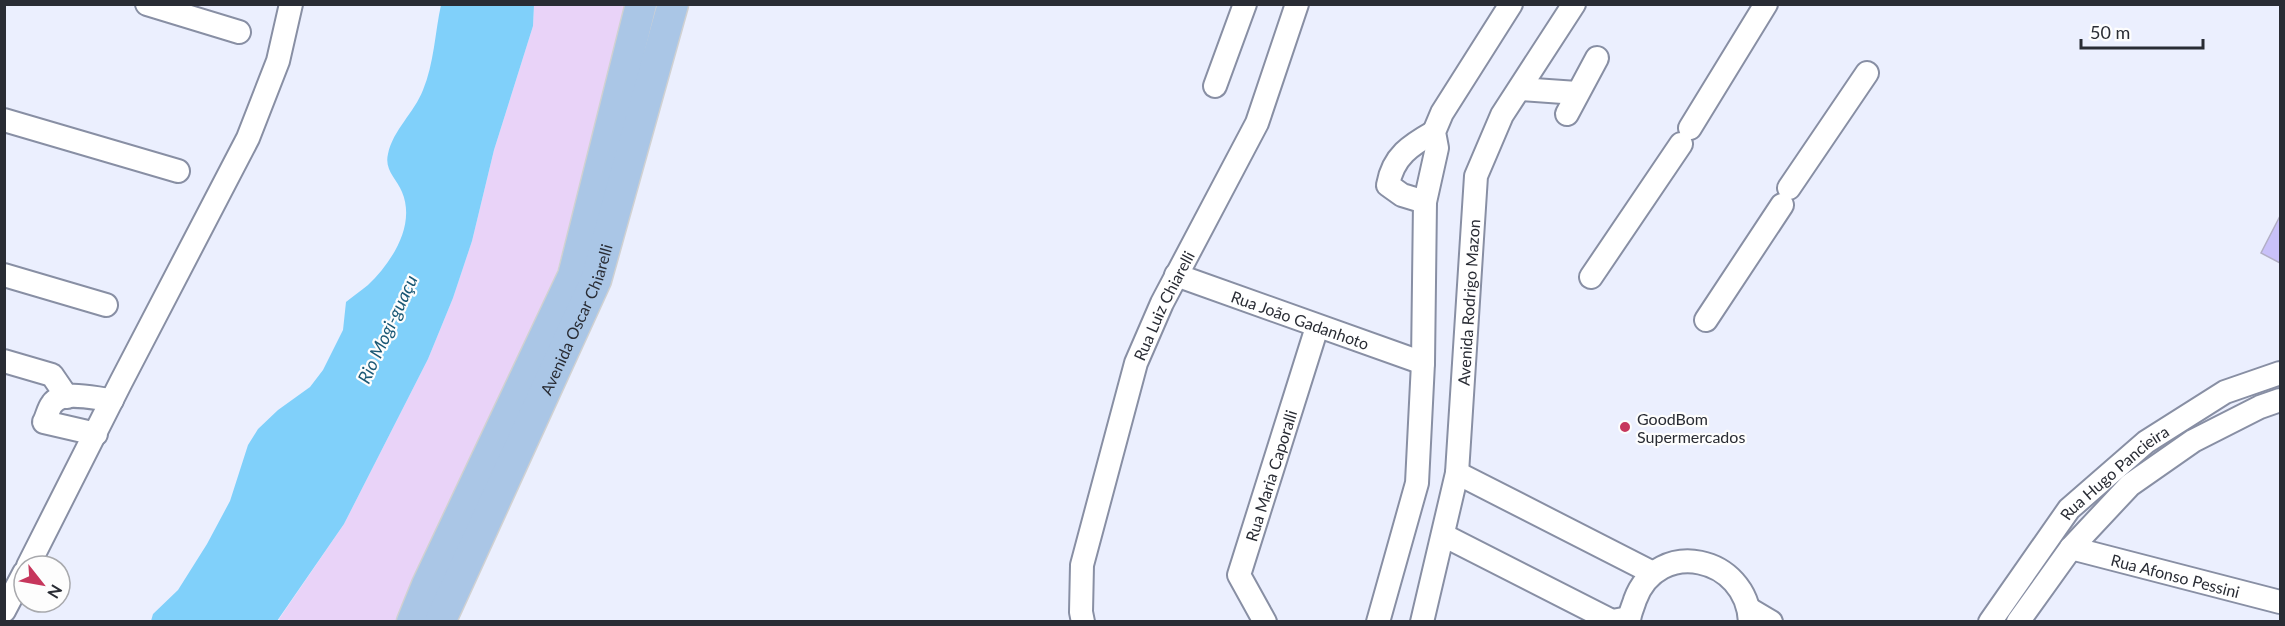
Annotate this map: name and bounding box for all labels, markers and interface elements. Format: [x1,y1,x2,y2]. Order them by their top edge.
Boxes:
scale bar [2081,12,2202,50]
text: 50 m [2090,21,2130,43]
street label: Avenida Rodrigo Mazon [1453,219,1483,386]
street label: Avenida Oscar Chiarelli [535,242,615,398]
street label: Rua Luiz Chiarelli [1129,247,1197,363]
water label: Rio Mogi-guaçu [352,271,422,387]
street label: Rua João Gadanhoto [1229,286,1372,353]
street label: Rua Maria Caporalli [1241,407,1300,544]
place label: GoodBom Supermercados [1637,409,1745,446]
marker: GoodBom Supermercados [1618,420,1632,434]
street label: Rua Hugo Pancieira [2055,421,2172,523]
street label: Rua Afonso Pessini [2109,549,2242,601]
north arrow [12,554,72,614]
text: N [44,582,67,602]

